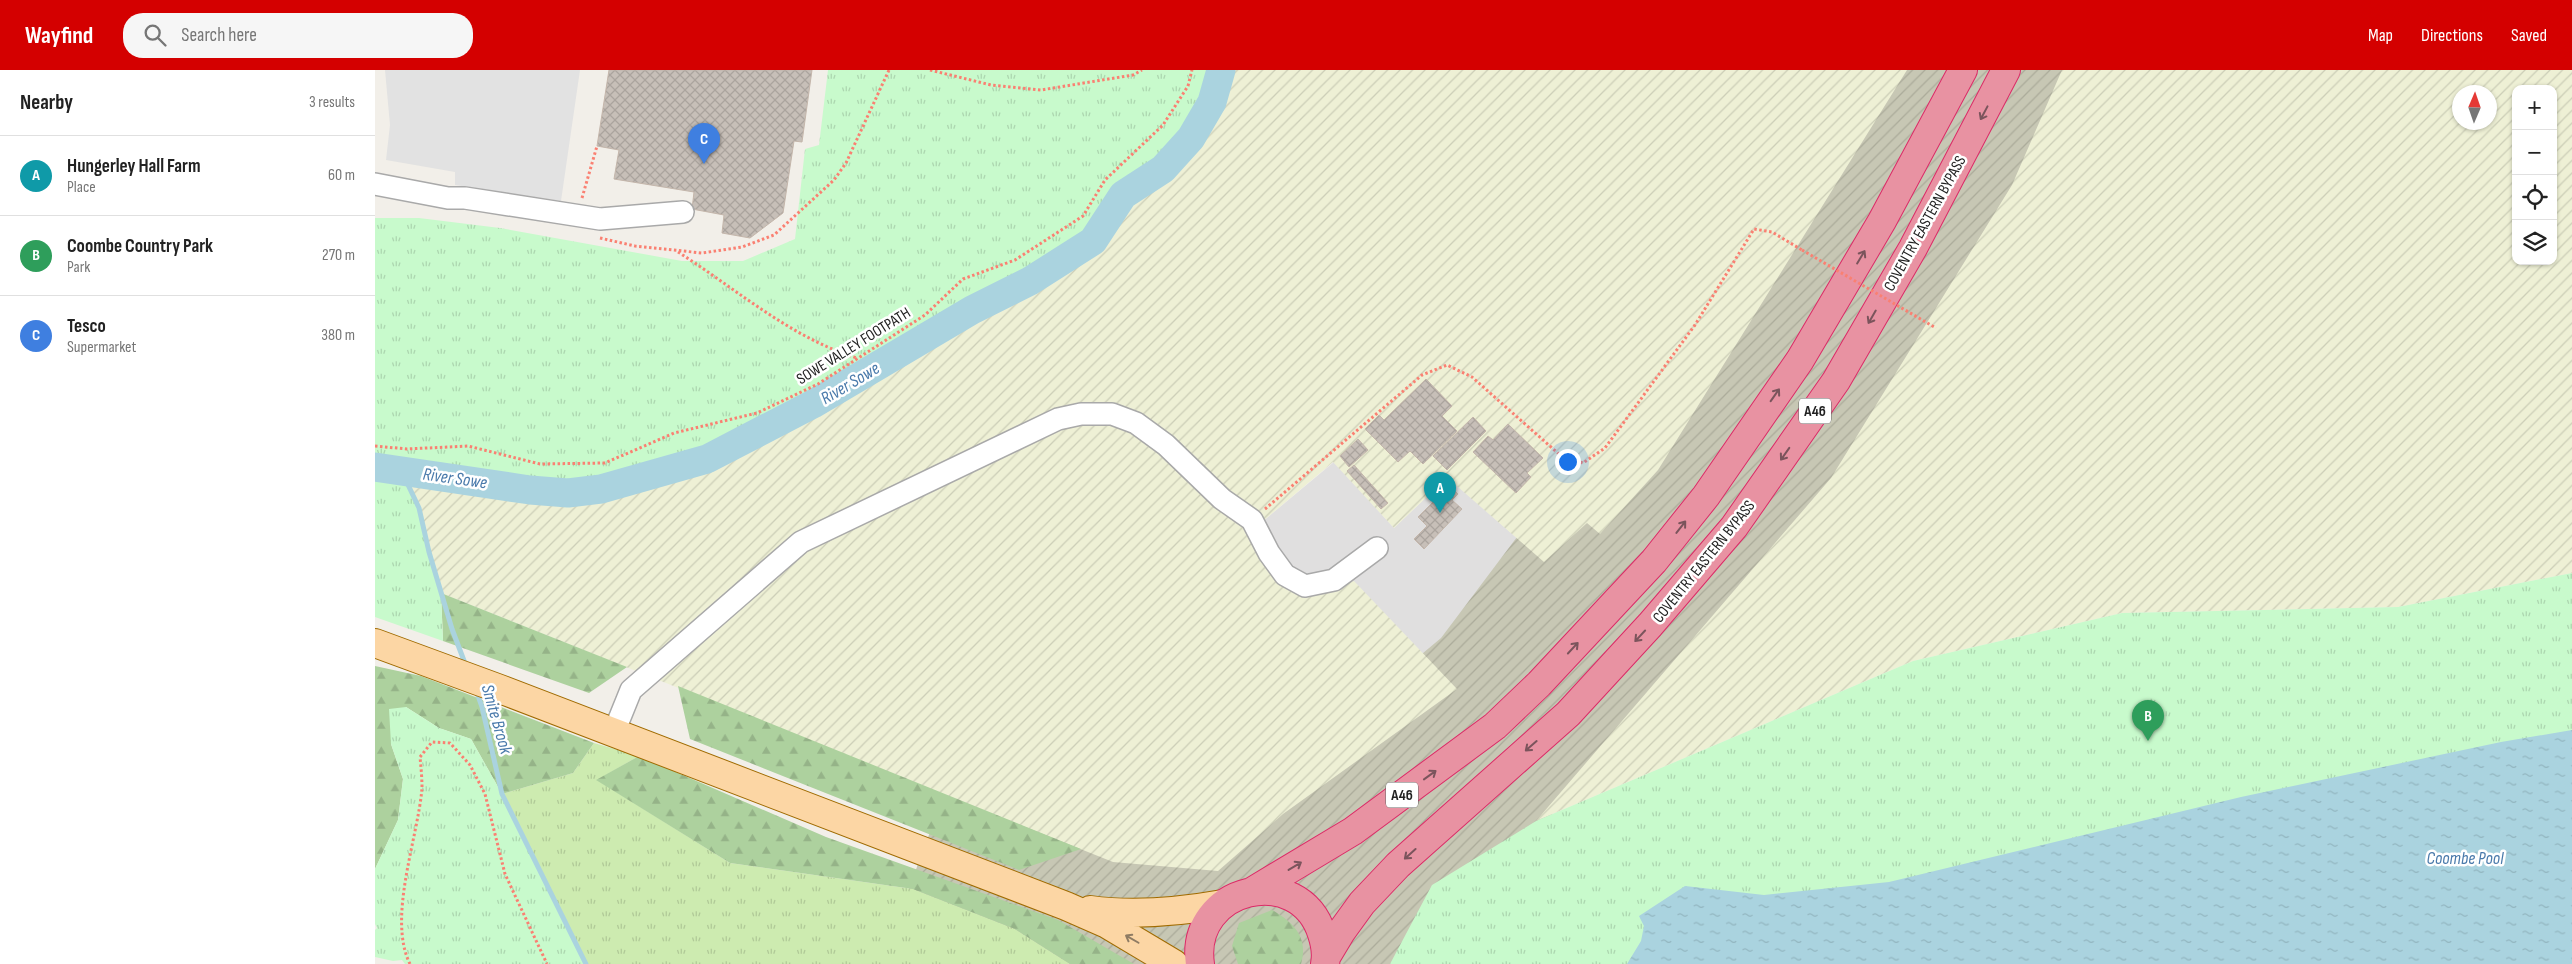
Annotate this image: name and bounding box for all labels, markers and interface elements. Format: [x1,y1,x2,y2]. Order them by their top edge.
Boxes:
search box [123,13,473,58]
text: Wayfind [25,21,93,50]
icon: search [141,21,169,49]
text: Search here [181,24,257,47]
text: Map [2368,25,2393,46]
text: Directions [2421,25,2483,46]
text: Saved [2511,25,2547,46]
north arrow [2452,85,2497,130]
map controls [2512,85,2557,265]
button: + [2512,85,2557,130]
text: Nearby [20,90,73,115]
text: 3 results [309,93,355,112]
one-way arrow [1979,105,1988,120]
pin: C [688,123,720,164]
button: − [2512,130,2557,175]
street label: COVENTRY EASTERN BYPASS [1880,153,1970,295]
text: Hungerley Hall Farm [67,155,201,178]
text: A [32,166,40,185]
text: 60 m [328,166,355,185]
button: locate [2512,175,2557,220]
text: Place [67,178,96,197]
button: layers [2512,220,2557,265]
text: Coombe Country Park [67,235,213,258]
text: B [32,246,40,265]
text: 270 m [322,246,355,265]
one-way arrow [1856,250,1866,264]
text: Park [67,258,90,277]
street label: SOWE VALLEY FOOTPATH [793,304,914,389]
one-way arrow [1867,310,1877,324]
text: Tesco [67,315,106,338]
text: C [32,326,40,345]
text: 380 m [321,326,355,345]
text: Supermarket [67,338,136,357]
water label: River Sowe [817,358,883,409]
one-way arrow [1770,388,1780,402]
road number: A46 [1799,398,1831,424]
one-way arrow [1780,447,1790,461]
your location [1555,449,1581,475]
water label: River Sowe [421,464,488,493]
pin: A [1424,472,1456,513]
street label: COVENTRY EASTERN BYPASS [1649,497,1759,627]
one-way arrow [1676,521,1687,534]
one-way arrow [1634,629,1646,642]
one-way arrow [1567,642,1579,654]
water label: Smite Brook [477,682,517,757]
pin: B [2132,700,2164,741]
one-way arrow [1525,741,1538,752]
one-way arrow [1423,770,1437,780]
road number: A46 [1386,782,1418,808]
one-way arrow [1403,848,1416,860]
water label: Coombe Pool [2427,848,2504,869]
one-way arrow [1288,861,1302,871]
one-way arrow [1126,934,1140,944]

